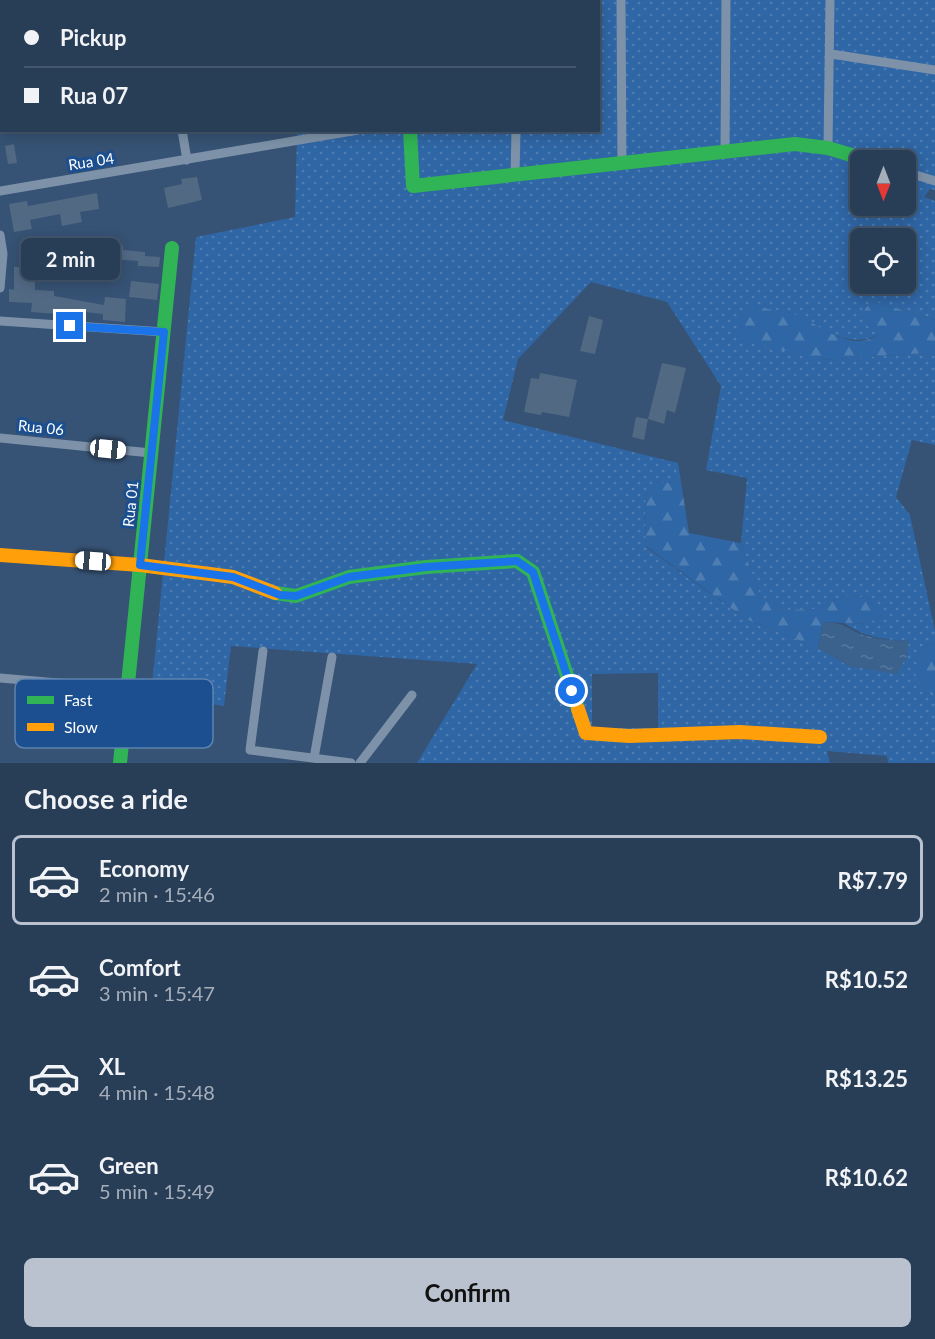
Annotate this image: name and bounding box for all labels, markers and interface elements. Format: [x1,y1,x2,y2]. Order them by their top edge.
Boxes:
text: Pickup [60,24,126,51]
text: Rua 07 [60,82,128,109]
street label: Rua 04 [67,148,115,173]
north arrow [850,150,916,216]
map controls [850,150,916,294]
button: locate [850,228,916,294]
callout: 2 min [20,239,119,281]
text: 2 min [46,247,95,271]
route end [56,312,83,339]
street label: Rua 06 [17,416,65,438]
car [89,438,127,460]
street label: Rua 01 [119,480,141,528]
car [74,551,112,571]
route start [558,677,585,704]
legend [15,679,213,748]
text: Fast [64,690,93,709]
text: Slow [64,717,98,736]
text: Choose a ride [24,782,188,815]
icon: car [27,853,81,907]
text: Economy [99,855,189,882]
text: R$7.79 [838,867,908,894]
text: 2 min · 15:46 [99,882,215,906]
icon: car [27,952,81,1006]
text: Comfort [99,954,181,981]
text: R$10.52 [825,966,908,993]
text: 3 min · 15:47 [99,981,215,1005]
icon: car [27,1051,81,1105]
text: XL [99,1053,125,1080]
text: R$13.25 [825,1065,908,1092]
text: 4 min · 15:48 [99,1080,215,1104]
icon: car [27,1150,81,1204]
text: Green [99,1152,159,1179]
text: R$10.62 [825,1164,908,1191]
text: 5 min · 15:49 [99,1179,215,1203]
button: Confirm [24,1258,911,1327]

